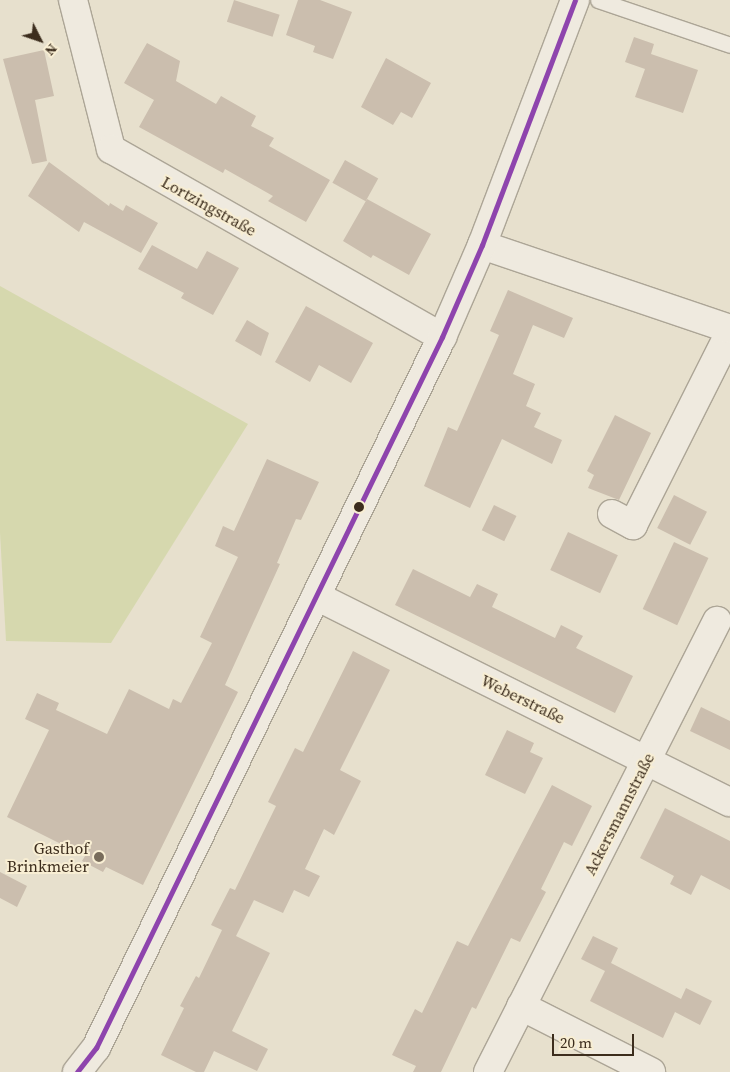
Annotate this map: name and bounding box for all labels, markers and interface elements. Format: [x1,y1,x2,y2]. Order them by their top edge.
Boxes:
north arrow [15,15,65,65]
text: N [40,39,62,60]
street label: Lortzingstraße [158,172,260,240]
unlabelled marker [354,502,364,512]
street label: Weberstraße [478,670,568,728]
street label: Ackersmannstraße [580,750,658,878]
place label: Gasthof Brinkmeier [7,838,89,876]
marker: Gasthof Brinkmeier [93,851,105,863]
scale bar [555,1024,638,1056]
text: 20 m [560,1032,592,1053]

